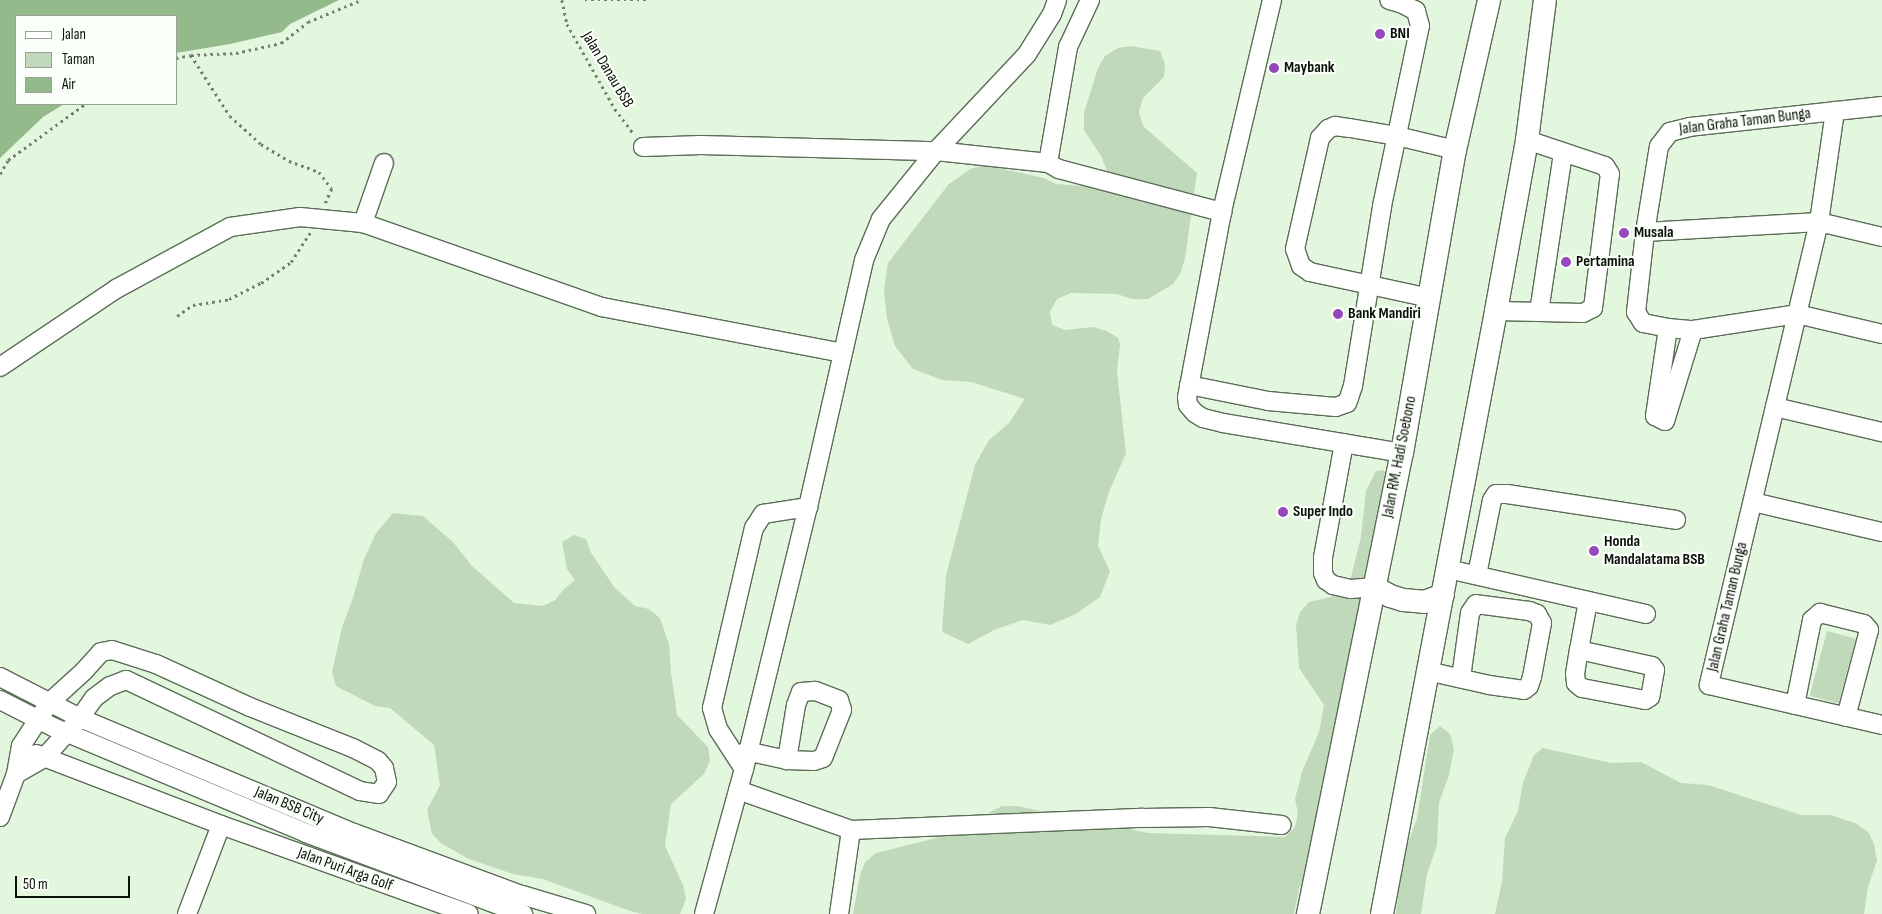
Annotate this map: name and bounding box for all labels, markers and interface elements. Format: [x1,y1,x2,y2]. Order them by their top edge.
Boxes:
legend [15,15,178,105]
place label: BNI [1390,24,1410,44]
text: Jalan [62,25,86,44]
marker: BNI [1374,28,1386,40]
street label: Jalan Danau BSB [577,29,637,111]
text: Taman [62,50,95,69]
place label: Maybank [1284,58,1335,78]
marker: Maybank [1268,62,1280,74]
text: Air [62,75,76,94]
street label: Jalan Graha Taman Bunga [1678,104,1812,140]
place label: Musala [1634,223,1674,243]
marker: Musala [1618,227,1630,239]
place label: Pertamina [1576,252,1635,272]
marker: Pertamina [1560,256,1572,268]
place label: Bank Mandiri [1348,304,1421,324]
marker: Bank Mandiri [1332,308,1344,320]
street label: Jalan RM. Hadi Soebono [1379,395,1421,519]
place label: Super Indo [1293,502,1353,522]
marker: Super Indo [1277,506,1289,518]
place label: Honda Mandalatama BSB [1604,532,1705,570]
street label: Jalan Graha Taman Bunga [1704,540,1752,674]
marker: Honda Mandalatama BSB [1588,545,1600,557]
street label: Jalan BSB City [251,783,327,829]
street label: Jalan Puri Arga Golf [295,844,395,896]
scale bar [18,866,132,898]
text: 50 m [23,875,48,894]

